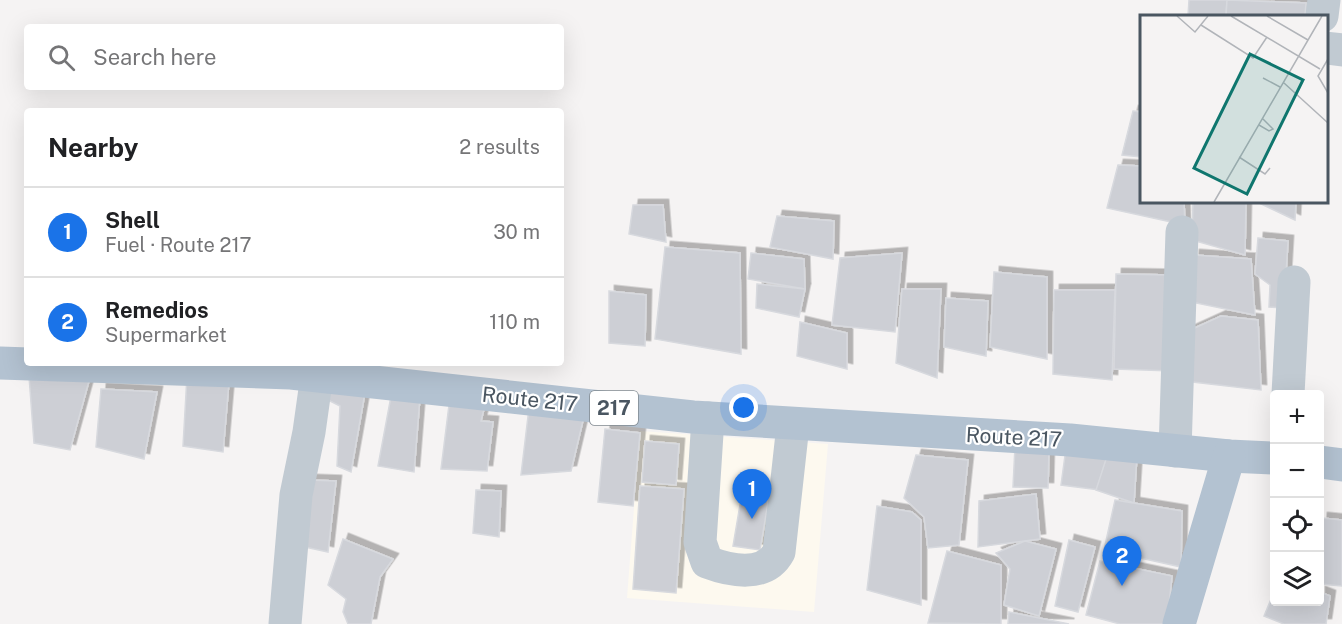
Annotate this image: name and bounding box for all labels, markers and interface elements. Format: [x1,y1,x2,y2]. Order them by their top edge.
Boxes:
inset map [1140,15,1327,202]
search box [24,24,564,90]
icon: search [45,41,78,74]
text: Search here [93,44,217,70]
text: Nearby [48,132,138,163]
text: 2 results [459,135,540,159]
text: Shell [105,207,160,233]
text: 1 [63,220,72,244]
text: 30 m [493,220,540,244]
text: Fuel · Route 217 [105,233,252,257]
text: Remedios [105,297,209,323]
text: 2 [61,310,74,334]
text: 110 m [489,310,540,334]
text: Supermarket [105,323,227,347]
street label: Route 217 [481,382,579,416]
map controls [1270,390,1324,606]
button: + [1270,390,1324,444]
road number: 217 [590,391,638,425]
your location [729,393,758,422]
street label: Route 217 [965,422,1063,452]
button: − [1270,444,1324,498]
pin: 1 [732,470,771,519]
button: locate [1270,498,1324,552]
pin: 2 [1102,536,1142,586]
button: layers [1270,552,1324,606]

